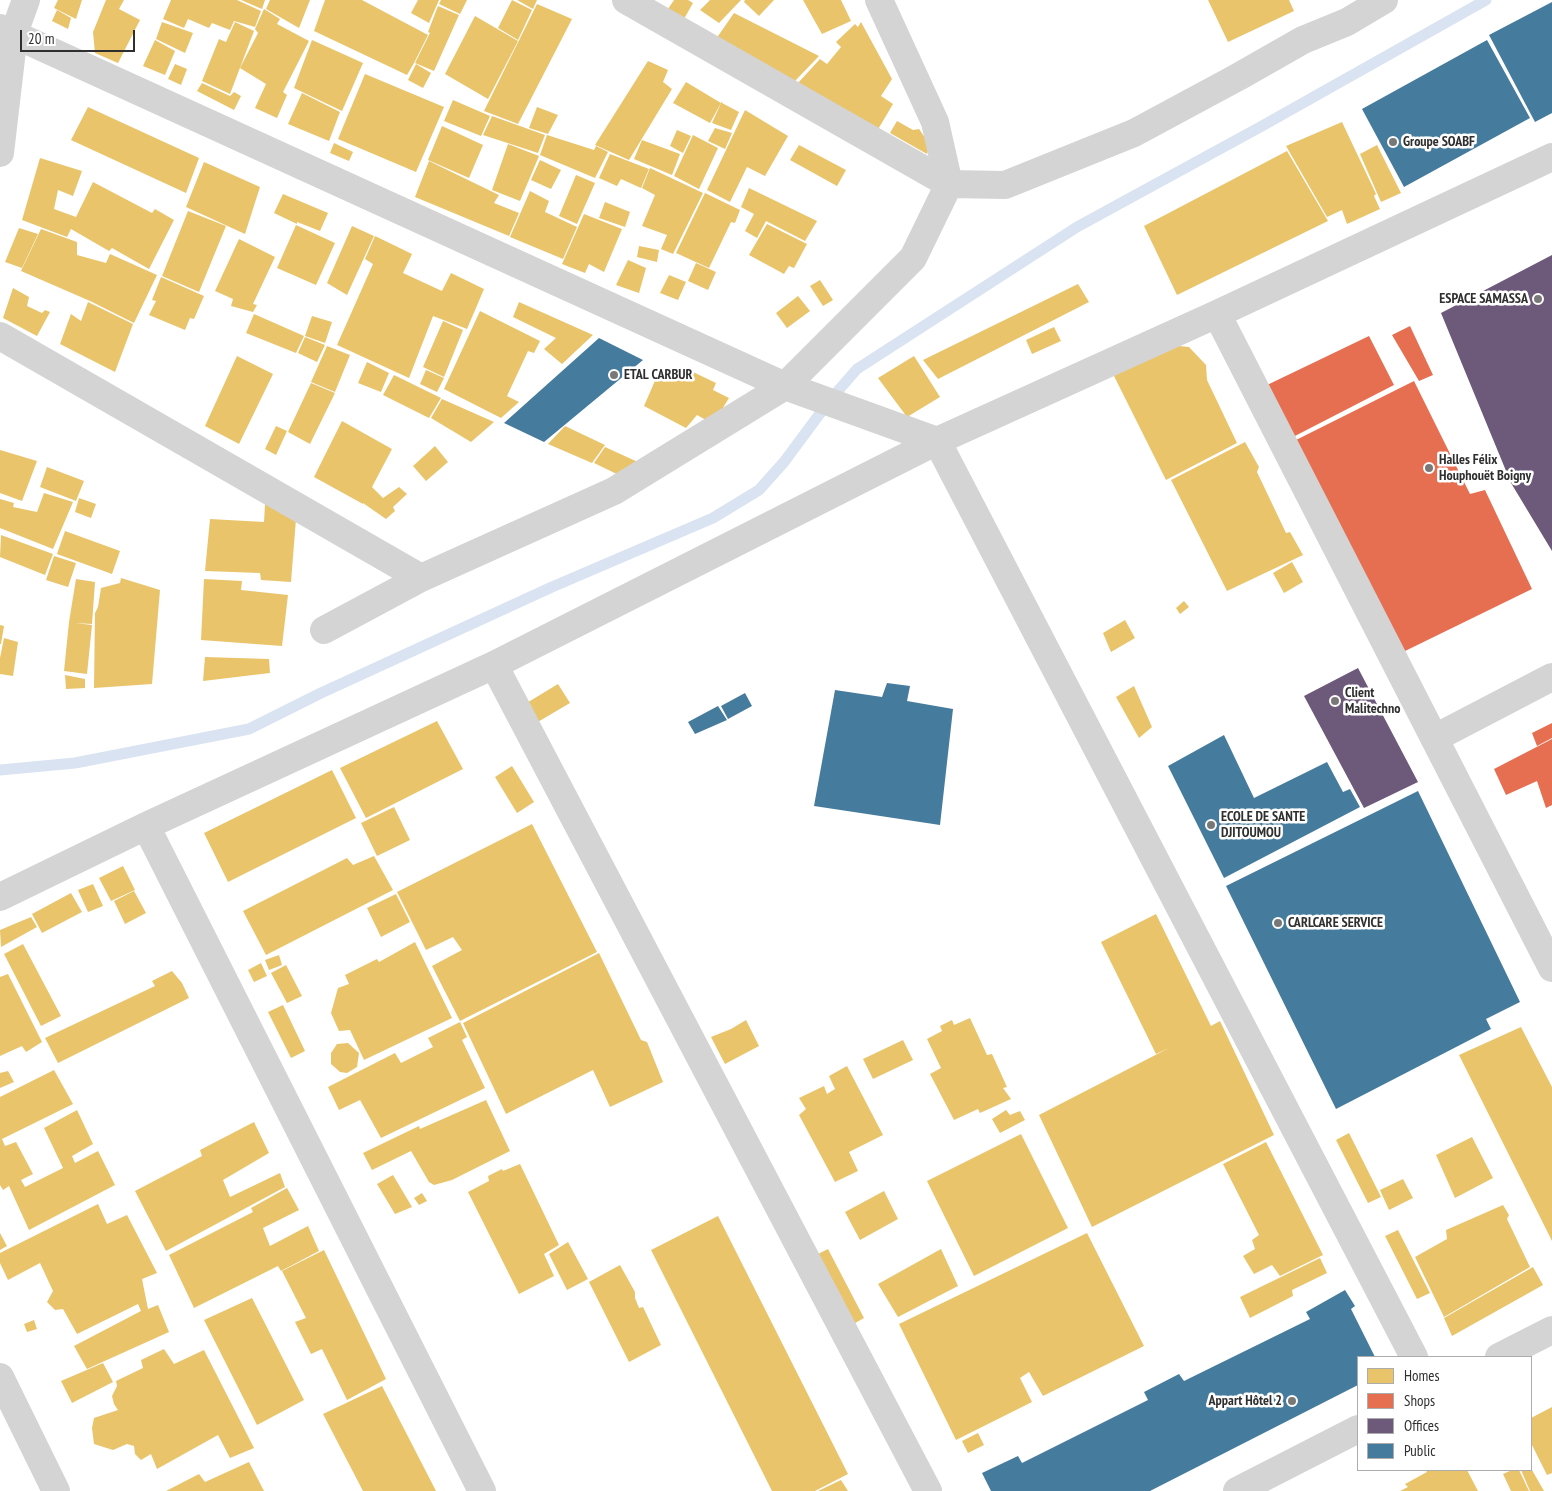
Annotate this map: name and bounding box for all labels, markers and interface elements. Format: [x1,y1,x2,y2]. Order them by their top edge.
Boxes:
scale bar [22,20,138,52]
text: 20 m [28,29,54,48]
place label: Groupe SOABF [1403,134,1475,150]
marker: Groupe SOABF [1387,136,1399,148]
place label: ESPACE SAMASSA [1439,291,1528,307]
marker: ESPACE SAMASSA [1532,293,1544,305]
place label: ETAL CARBUR [624,367,693,383]
marker: ETAL CARBUR [608,369,620,381]
place label: Halles Félix Houphouët Boigny [1439,452,1531,484]
marker: Halles Félix Houphouët Boigny [1423,462,1435,474]
place label: Client Malitechno [1345,685,1400,718]
marker: Client Malitechno [1329,695,1341,707]
place label: ECOLE DE SANTE DJITOUMOU [1221,809,1305,842]
marker: ECOLE DE SANTE DJITOUMOU [1205,819,1217,831]
place label: CARLCARE SERVICE [1288,915,1383,931]
marker: CARLCARE SERVICE [1272,917,1284,929]
legend [1357,1356,1532,1471]
text: Homes [1404,1366,1440,1385]
text: Shops [1404,1391,1435,1410]
place label: Appart Hôtel 2 [1209,1393,1282,1409]
marker: Appart Hôtel 2 [1286,1395,1298,1407]
text: Offices [1404,1416,1439,1435]
text: Public [1404,1441,1435,1460]

